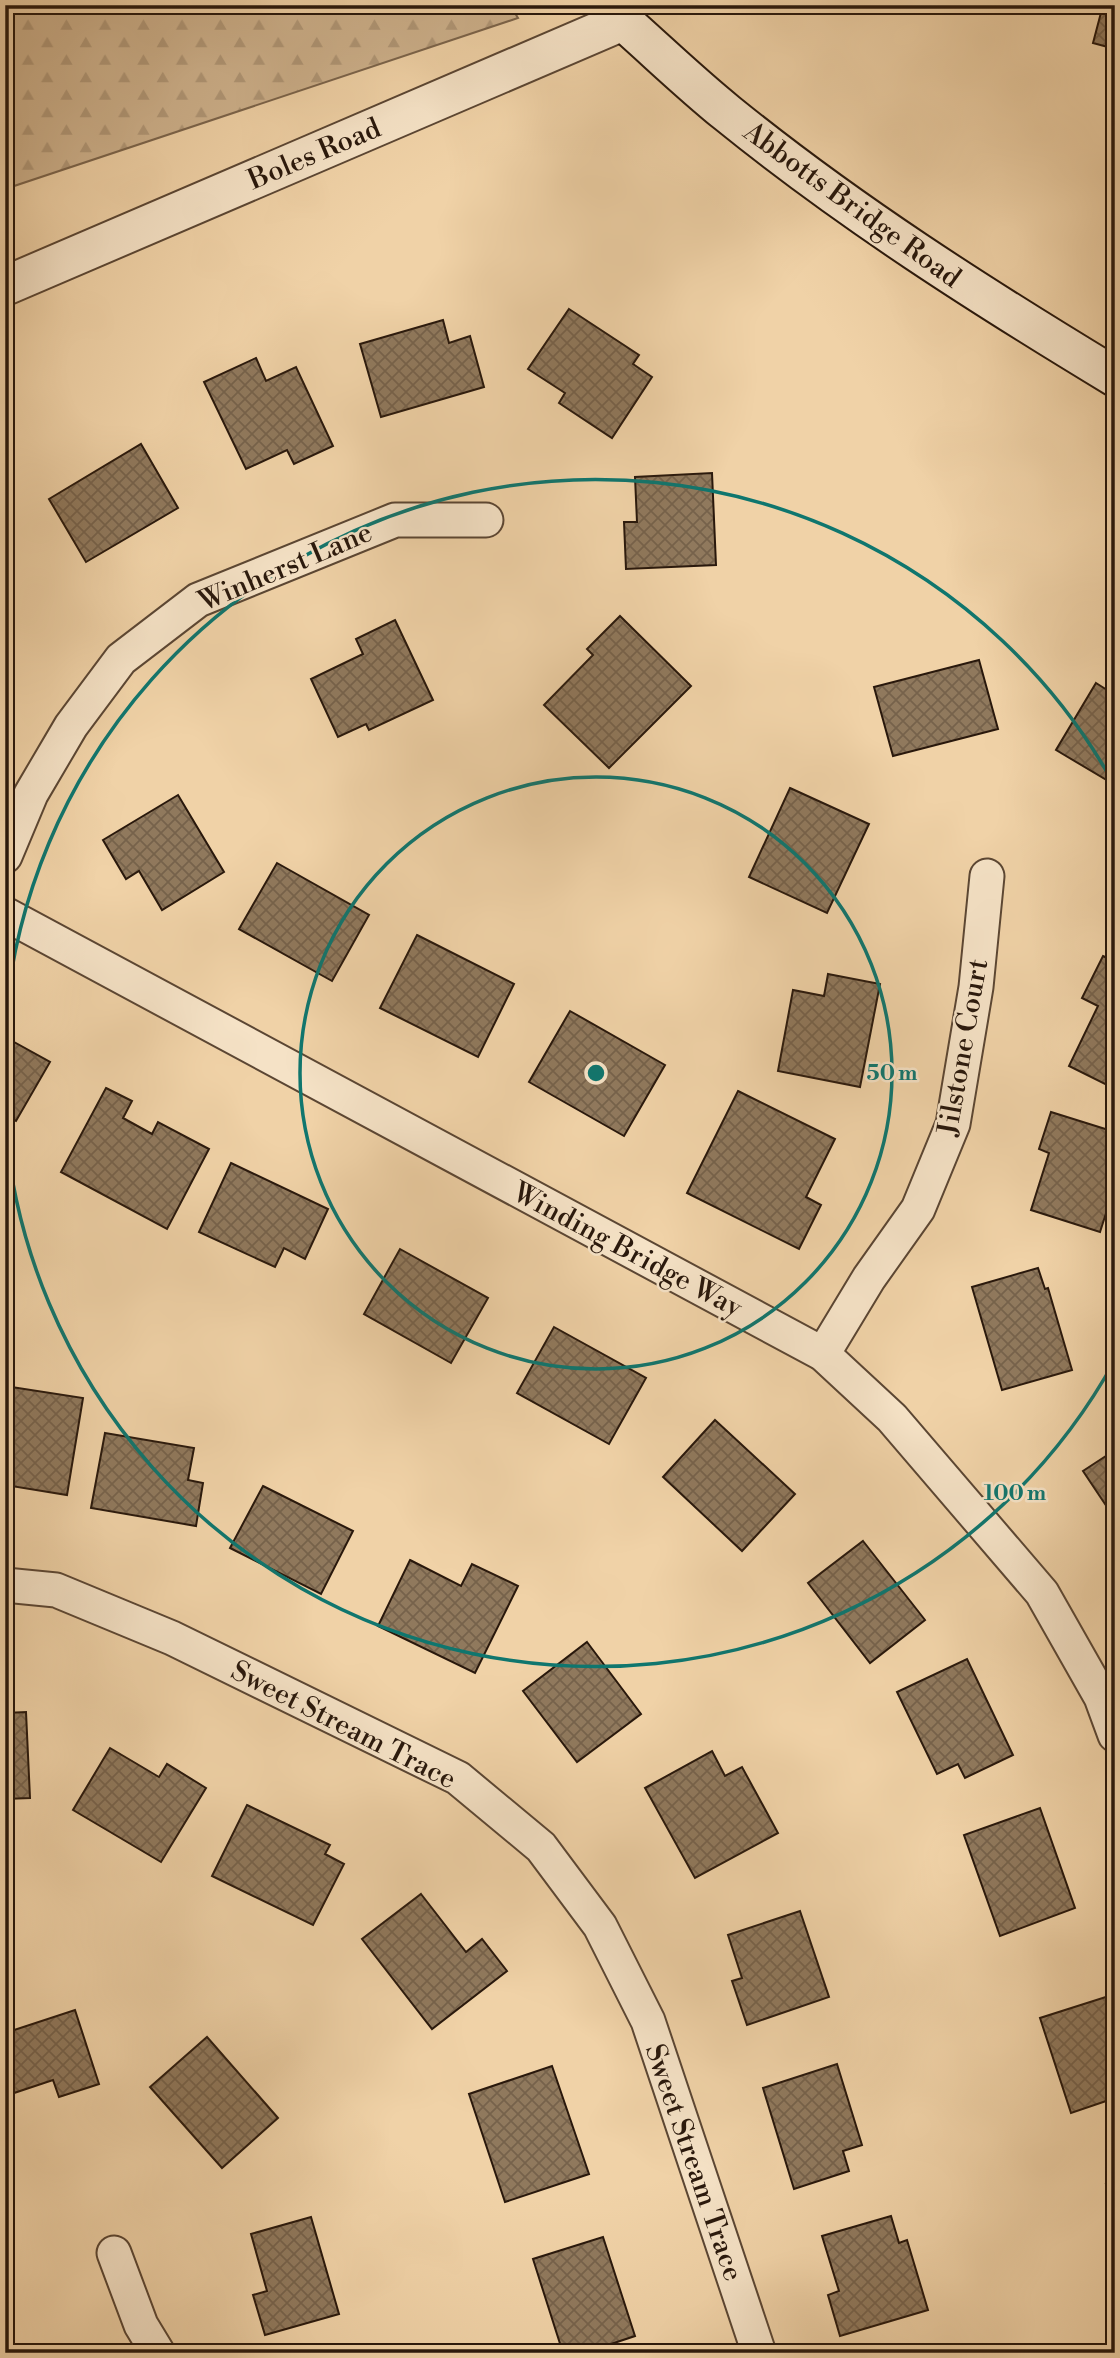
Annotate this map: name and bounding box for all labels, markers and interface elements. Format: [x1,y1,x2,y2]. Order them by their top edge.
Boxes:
street label: Boles Road [242,111,386,198]
street label: Abbotts Bridge Road [736,114,968,296]
street label: Winherst Lane [193,515,378,620]
street label: Jilstone Court [931,956,996,1139]
centre of rings [584,1061,608,1085]
text: 50 m [867,1061,917,1087]
street label: Winding Bridge Way [506,1175,748,1326]
text: 100 m [984,1481,1046,1507]
street label: Sweet Stream Trace [225,1653,462,1797]
street label: Sweet Stream Trace [637,2039,751,2286]

